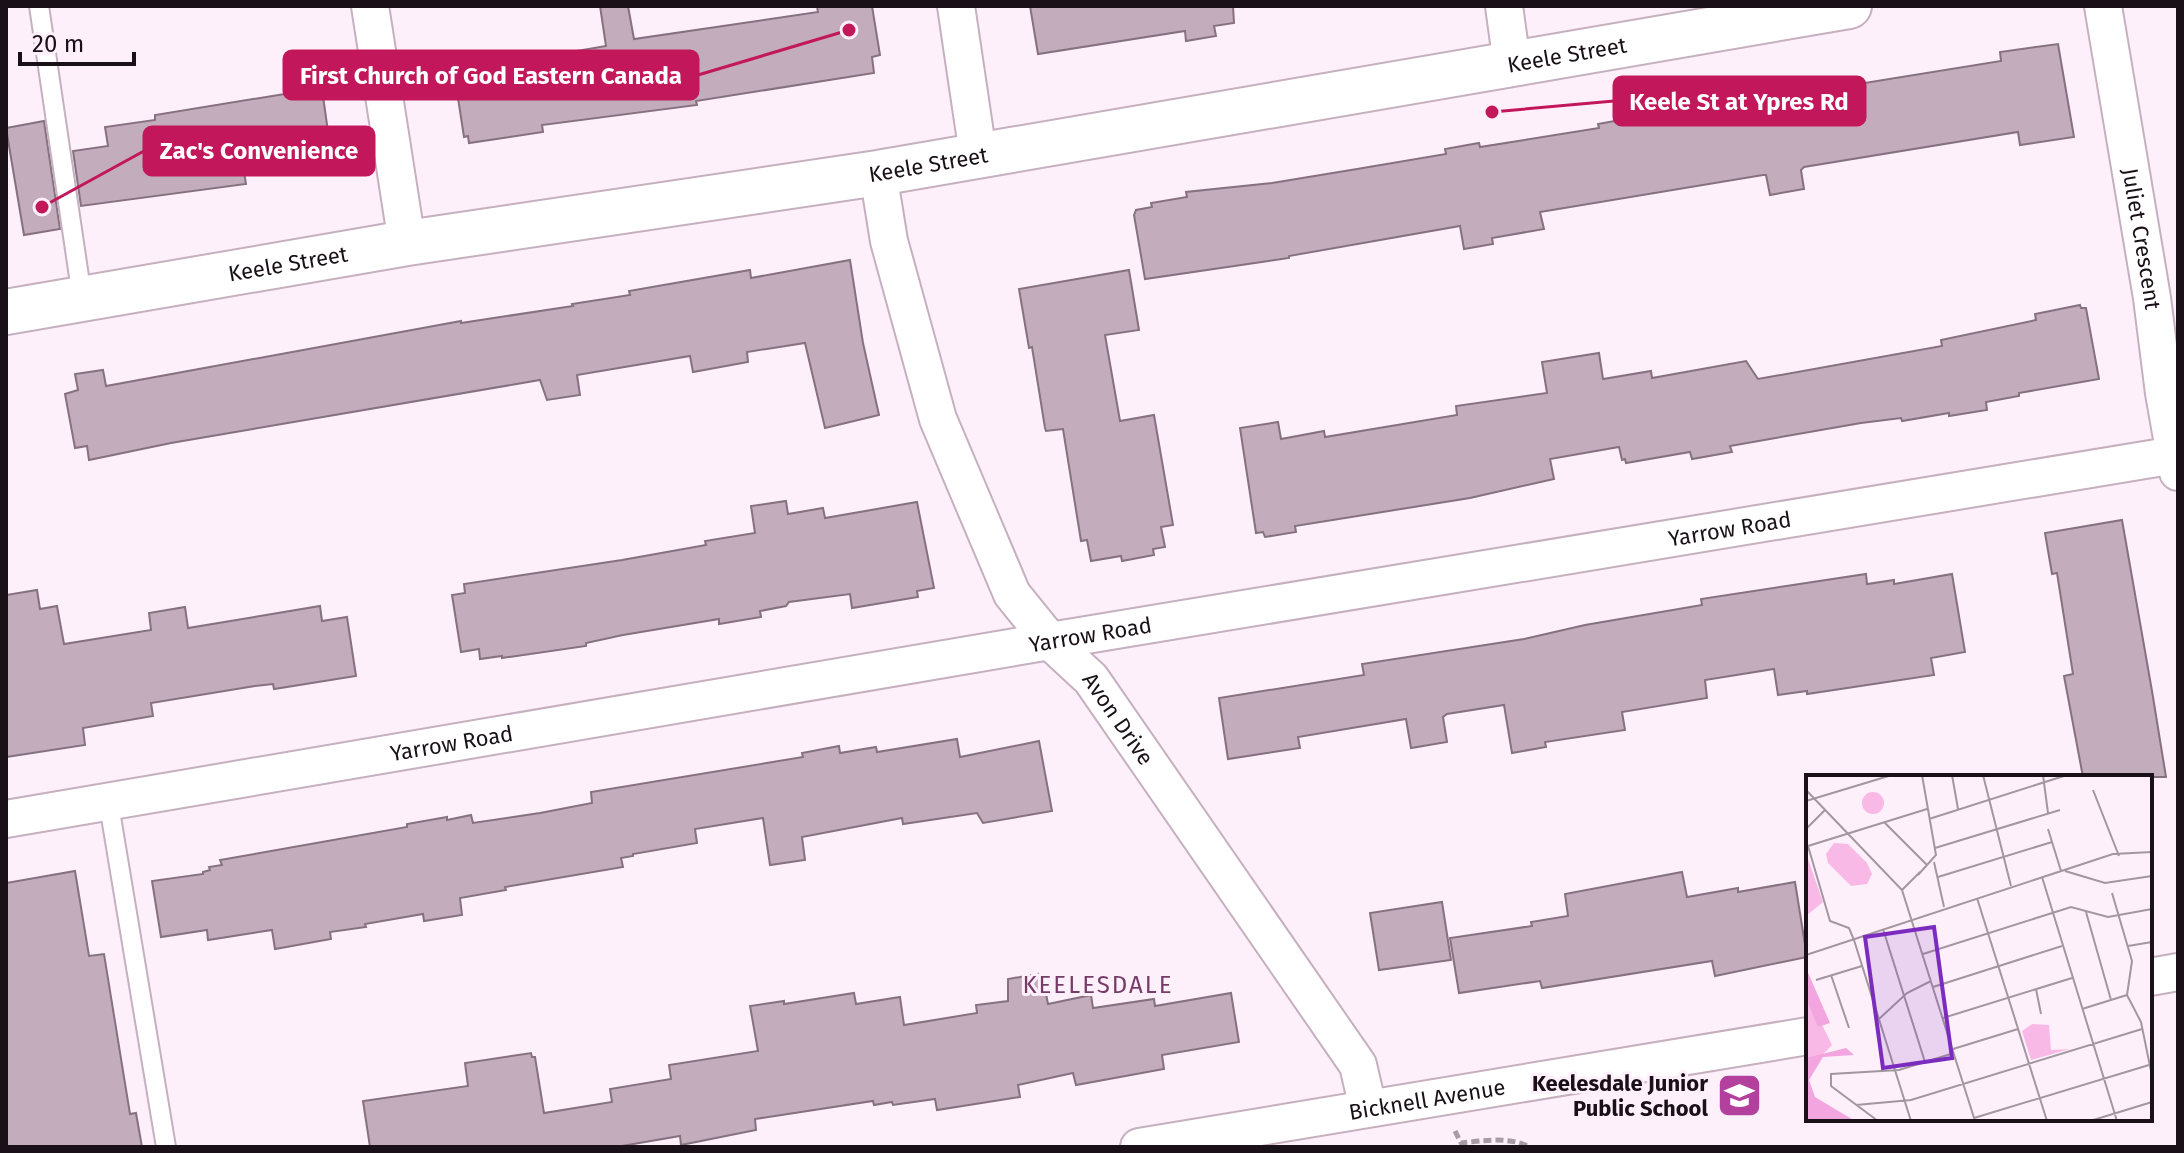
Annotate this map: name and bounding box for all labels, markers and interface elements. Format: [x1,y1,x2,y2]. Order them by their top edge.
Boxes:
scale bar [20,16,134,66]
text: 20 m [32,30,84,58]
street label: Keele Street [1505,31,1629,79]
callout: First Church of God Eastern Canada [284,51,698,99]
text: First Church of God Eastern Canada [300,62,682,90]
callout: Keele St at Ypres Rd [1614,77,1865,125]
text: Keele St at Ypres Rd [1629,88,1849,116]
callout: Zac's Convenience [144,127,374,175]
text: Zac's Convenience [160,137,358,165]
street label: Keele Street [867,141,990,188]
street label: Juliet Crescent [2116,166,2166,311]
street label: Keele Street [226,240,350,288]
street label: Yarrow Road [1666,506,1793,553]
street label: Yarrow Road [1027,611,1154,658]
street label: Avon Drive [1077,667,1159,770]
street label: Yarrow Road [388,720,515,767]
inset map [1806,775,2152,1121]
district label: KEELESDALE [1022,971,1174,999]
place label: Keelesdale Junior Public School [1532,1070,1708,1122]
school or university icon: Keelesdale Junior Public School [1715,1072,1763,1120]
street label: Bicknell Avenue [1347,1073,1507,1126]

